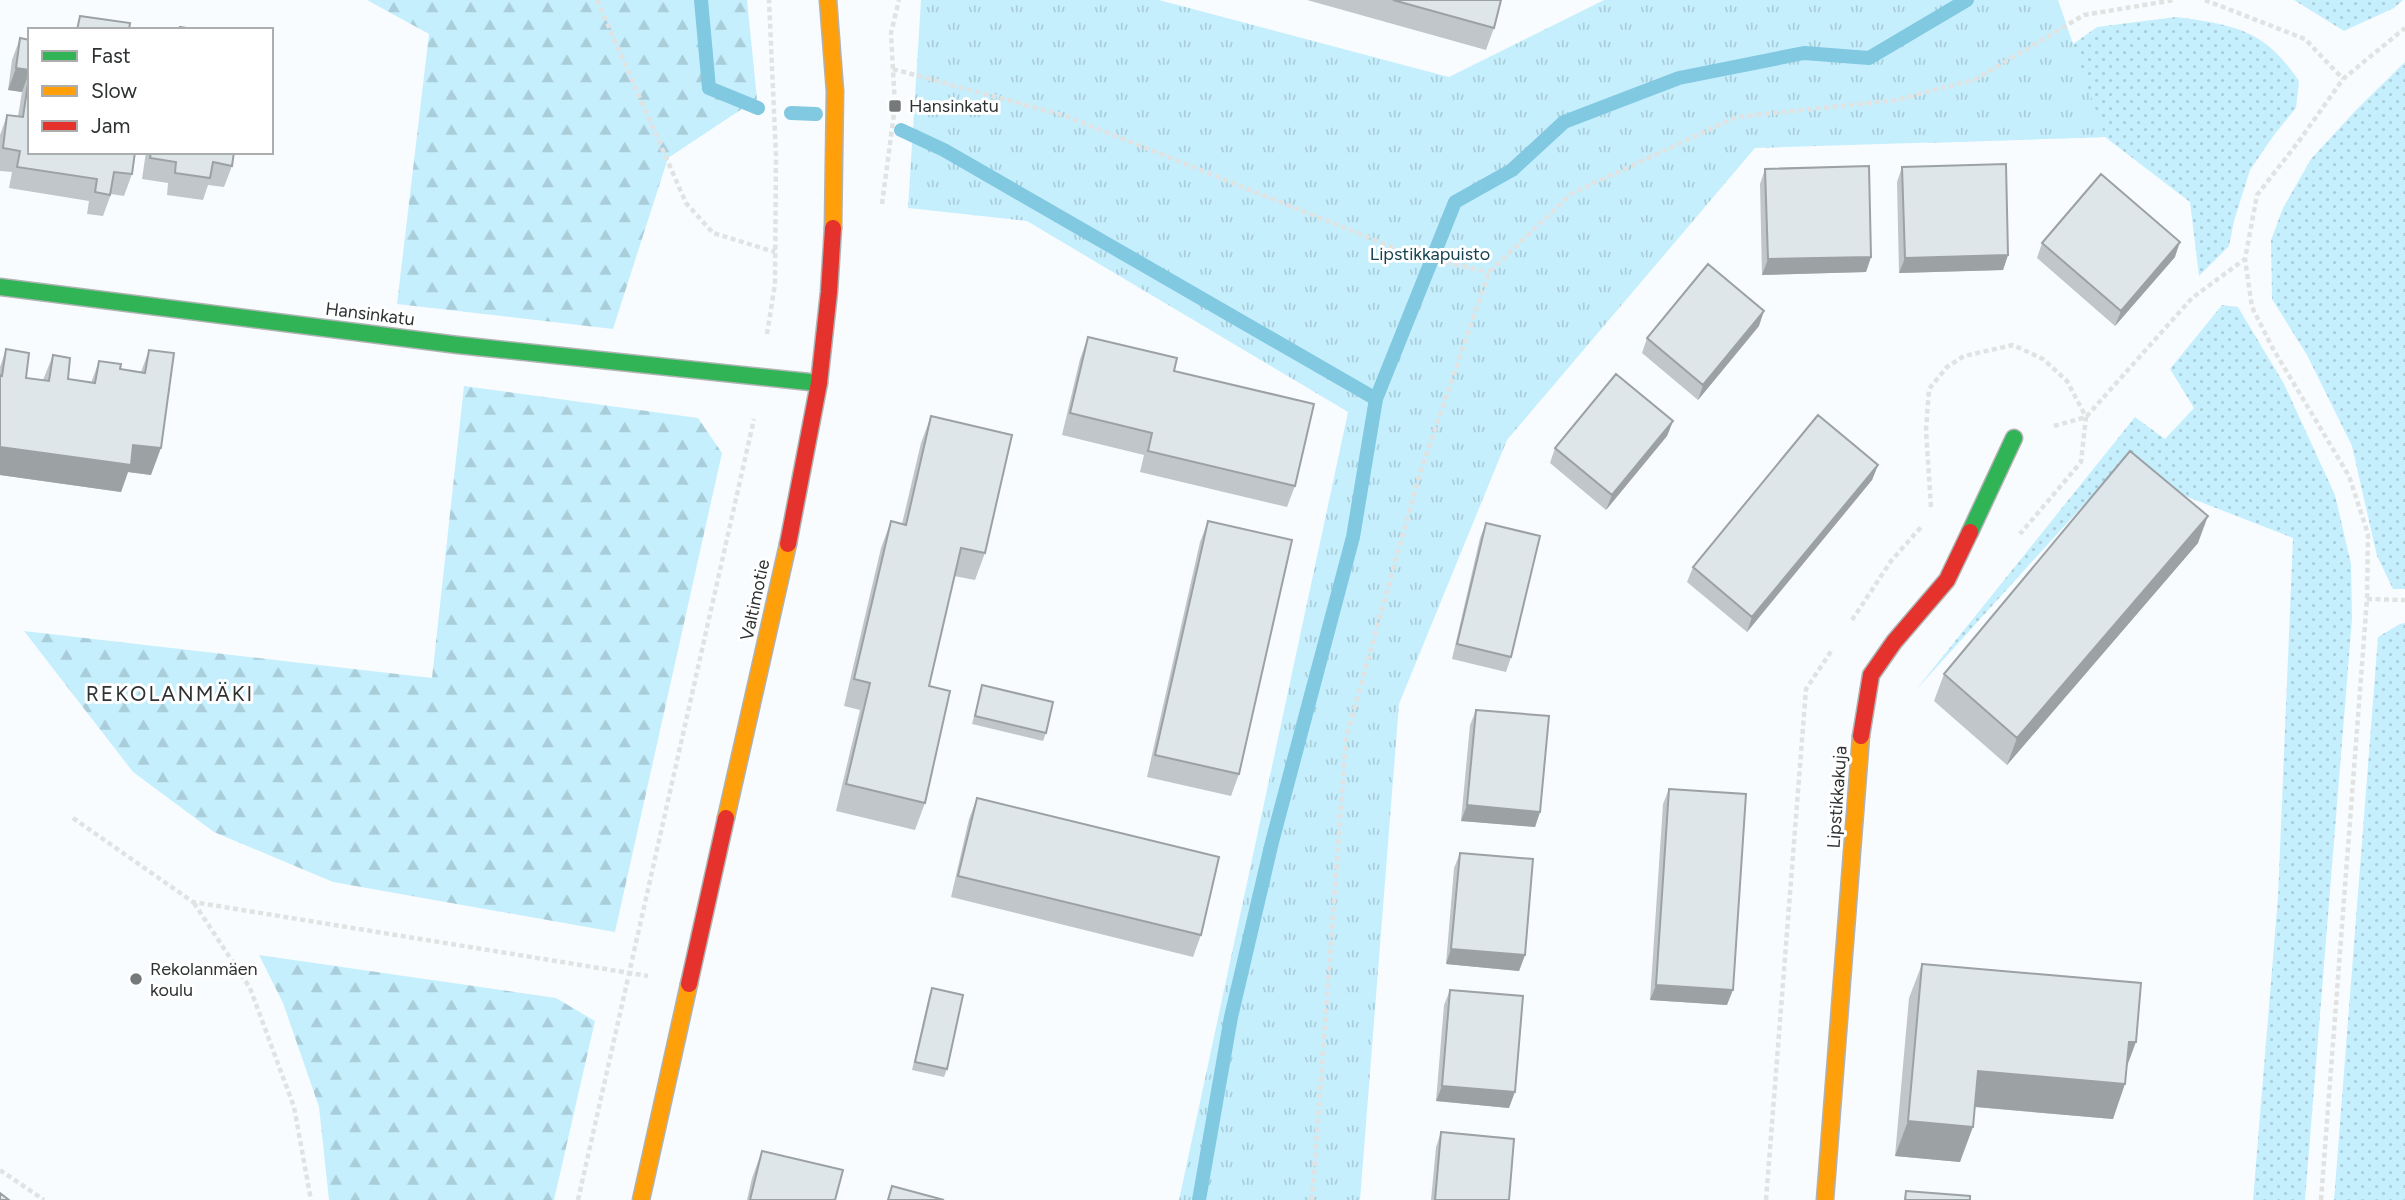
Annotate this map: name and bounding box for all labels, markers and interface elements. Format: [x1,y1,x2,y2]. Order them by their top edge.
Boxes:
legend [28,28,273,154]
text: Fast [91,43,131,68]
text: Slow [91,78,137,103]
place label: Hansinkatu [909,95,999,117]
marker: Hansinkatu [887,98,903,114]
text: Jam [91,113,130,138]
park label: Lipstikkapuisto [1370,243,1490,265]
street label: Hansinkatu [324,298,416,330]
street label: Valtimotie [736,557,774,643]
district label: REKOLANMÄKI [86,681,254,706]
street label: Lipstikkakuja [1822,745,1852,849]
place label: Rekolanmäen koulu [150,958,258,1001]
marker: Rekolanmäen koulu [128,971,144,987]

